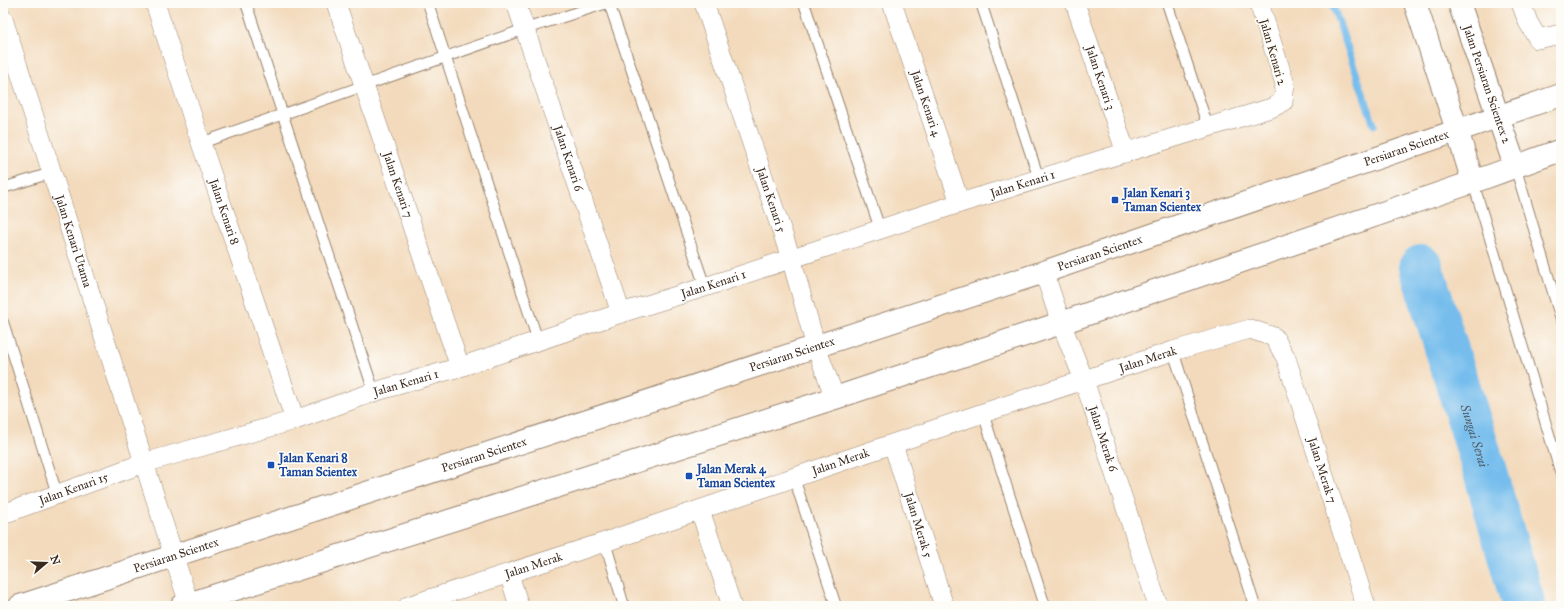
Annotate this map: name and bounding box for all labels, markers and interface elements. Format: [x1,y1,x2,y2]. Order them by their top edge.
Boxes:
street label: Jalan Kenari 2 [1255,15,1289,87]
street label: Jalan Persiaran Scientex 2 [1459,21,1514,146]
street label: Jalan Kenari 3 [1081,42,1118,112]
street label: Jalan Kenari 4 [907,66,944,139]
street label: Jalan Kenari 6 [549,122,587,194]
street label: Persiaran Scientex [1362,127,1451,169]
street label: Jalan Kenari 7 [379,148,416,220]
street label: Jalan Kenari 5 [752,164,789,235]
street label: Jalan Kenari 1 [987,167,1057,202]
street label: Jalan Kenari 8 [205,175,242,247]
place label: Jalan Kenari 3 Taman Scientex [1121,186,1202,214]
street label: Jalan Kenari Utama [51,191,95,290]
marker: Jalan Kenari 3 Taman Scientex [1110,195,1120,205]
street label: Persiaran Scientex [1055,232,1145,274]
street label: Jalan Kenari 1 [677,267,748,303]
street label: Persiaran Scientex [748,334,837,375]
street label: Jalan Merak [1116,343,1179,377]
street label: Jalan Kenari 1 [370,367,440,400]
water label: Sungai Serai [1456,401,1491,470]
street label: Jalan Merak 6 [1084,402,1121,474]
street label: Persiaran Scientex [440,434,529,475]
street label: Jalan Merak 7 [1303,434,1339,505]
street label: Jalan Merak [808,445,871,479]
place label: Jalan Kenari 8 Taman Scientex [277,451,358,479]
marker: Jalan Kenari 8 Taman Scientex [266,460,276,470]
place label: Jalan Merak 4 Taman Scientex [695,462,776,490]
street label: Jalan Kenari 15 [35,469,110,509]
marker: Jalan Merak 4 Taman Scientex [684,471,694,481]
street label: Jalan Merak 5 [900,489,935,560]
street label: Persiaran Scientex [132,535,221,576]
north arrow [26,543,66,583]
street label: Jalan Merak [501,549,564,583]
text: N [47,553,63,567]

